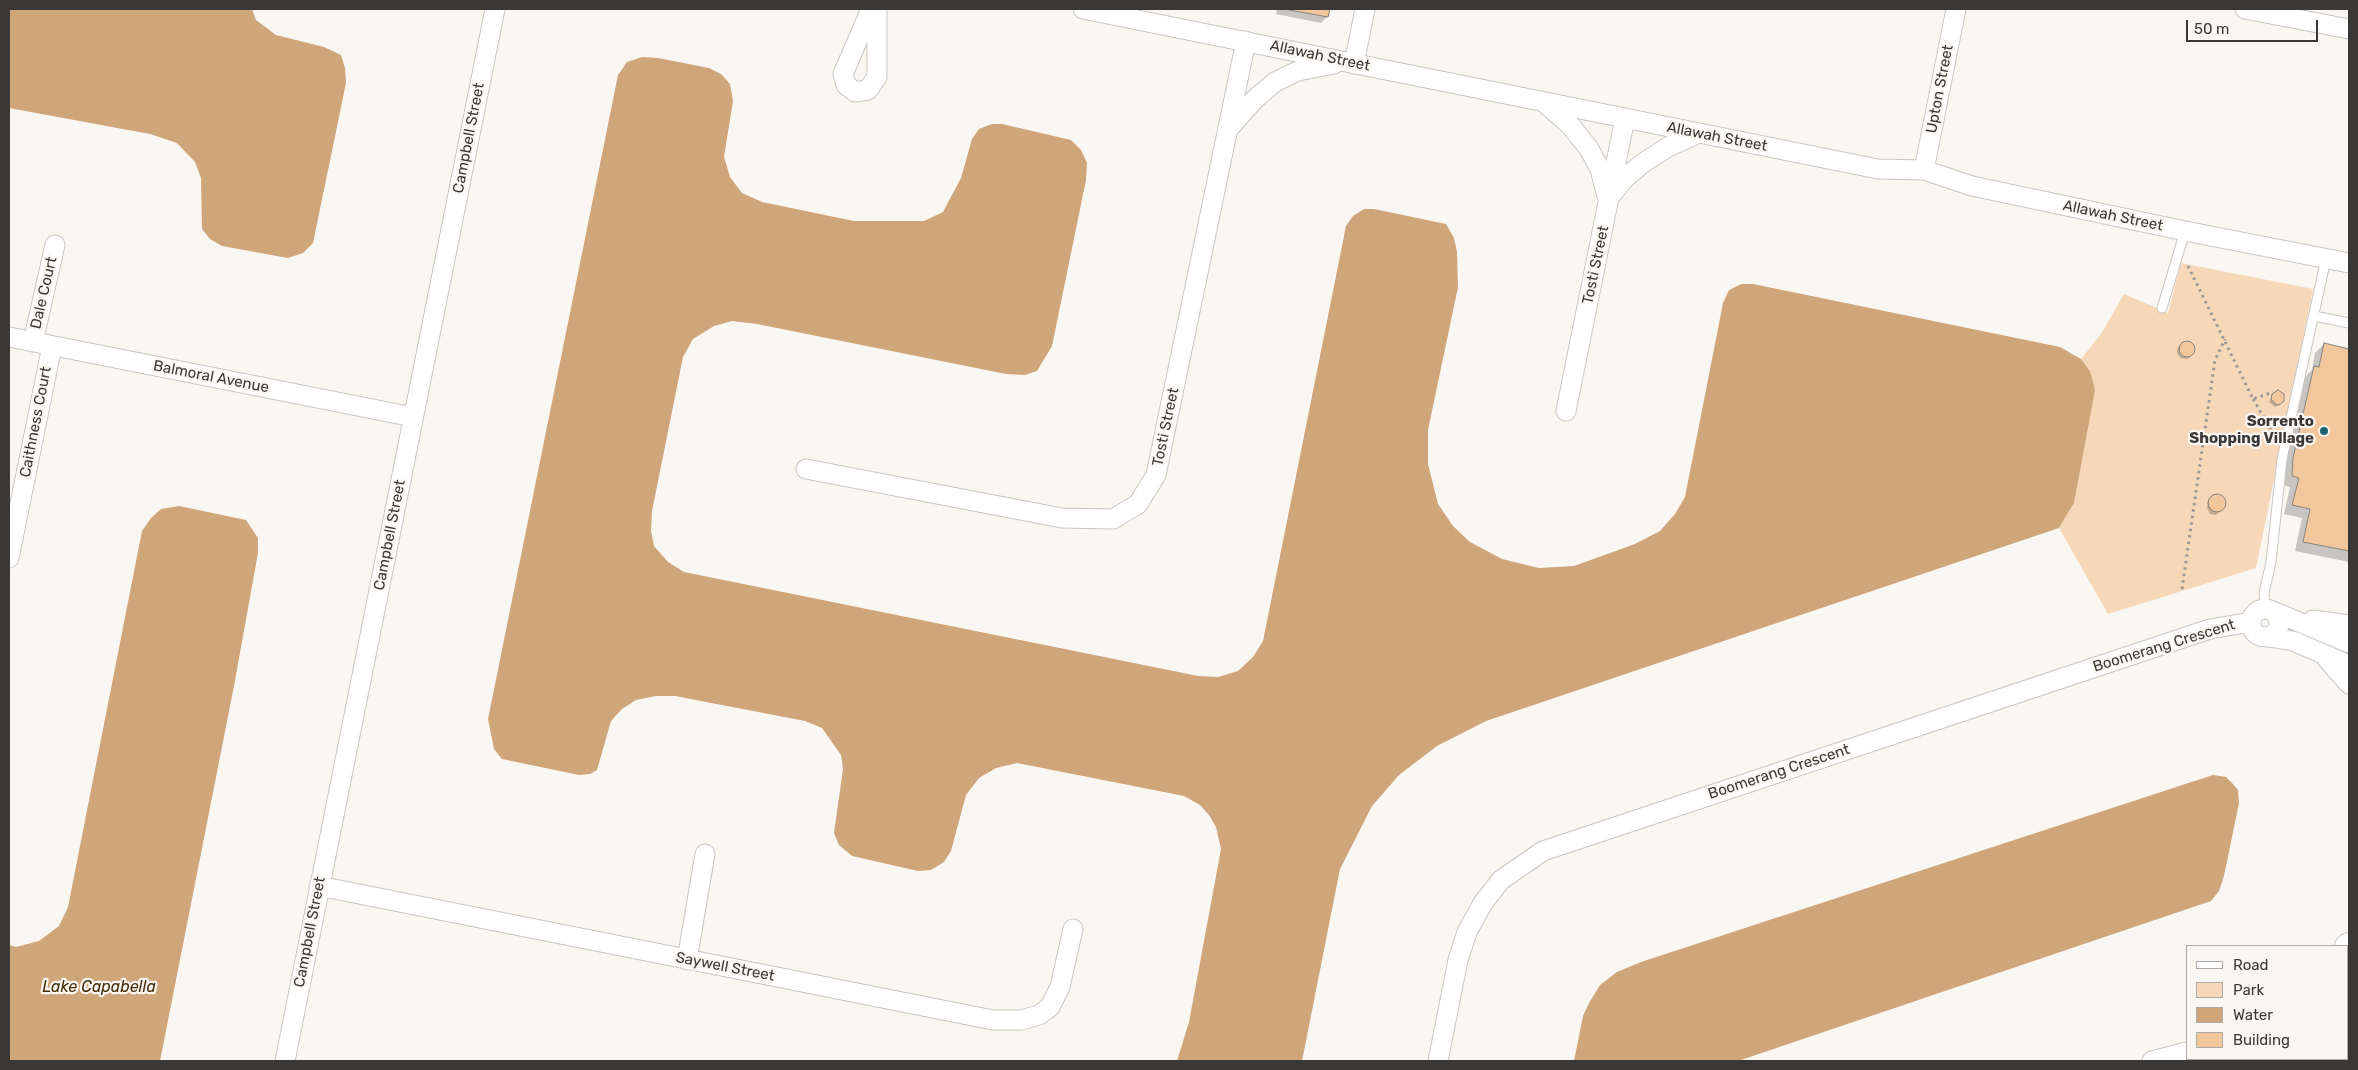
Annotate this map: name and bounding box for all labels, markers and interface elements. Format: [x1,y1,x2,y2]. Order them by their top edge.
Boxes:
scale bar [2188,10,2320,42]
text: 50 m [2194,20,2229,38]
street label: Allawah Street [1268,37,1372,75]
street label: Upton Street [1923,43,1957,135]
street label: Campbell Street [449,81,489,195]
street label: Allawah Street [1665,118,1769,156]
street label: Allawah Street [2061,197,2165,235]
street label: Tosti Street [1579,224,1613,306]
street label: Dale Court [27,255,61,331]
street label: Balmoral Avenue [152,357,270,397]
street label: Caithness Court [16,365,56,479]
street label: Tosti Street [1149,386,1183,468]
place label: Sorrento Shopping Village [2189,413,2314,448]
marker: Sorrento Shopping Village [2318,425,2330,437]
street label: Campbell Street [370,478,410,592]
street label: Boomerang Crescent [2091,616,2237,676]
street label: Boomerang Crescent [1706,741,1852,803]
street label: Campbell Street [290,875,330,989]
legend [2186,945,2348,1060]
street label: Saywell Street [674,949,776,985]
text: Road [2233,956,2269,974]
water label: Lake Capabella [42,977,156,997]
text: Park [2233,981,2264,999]
text: Water [2233,1006,2273,1024]
text: Building [2233,1031,2290,1049]

